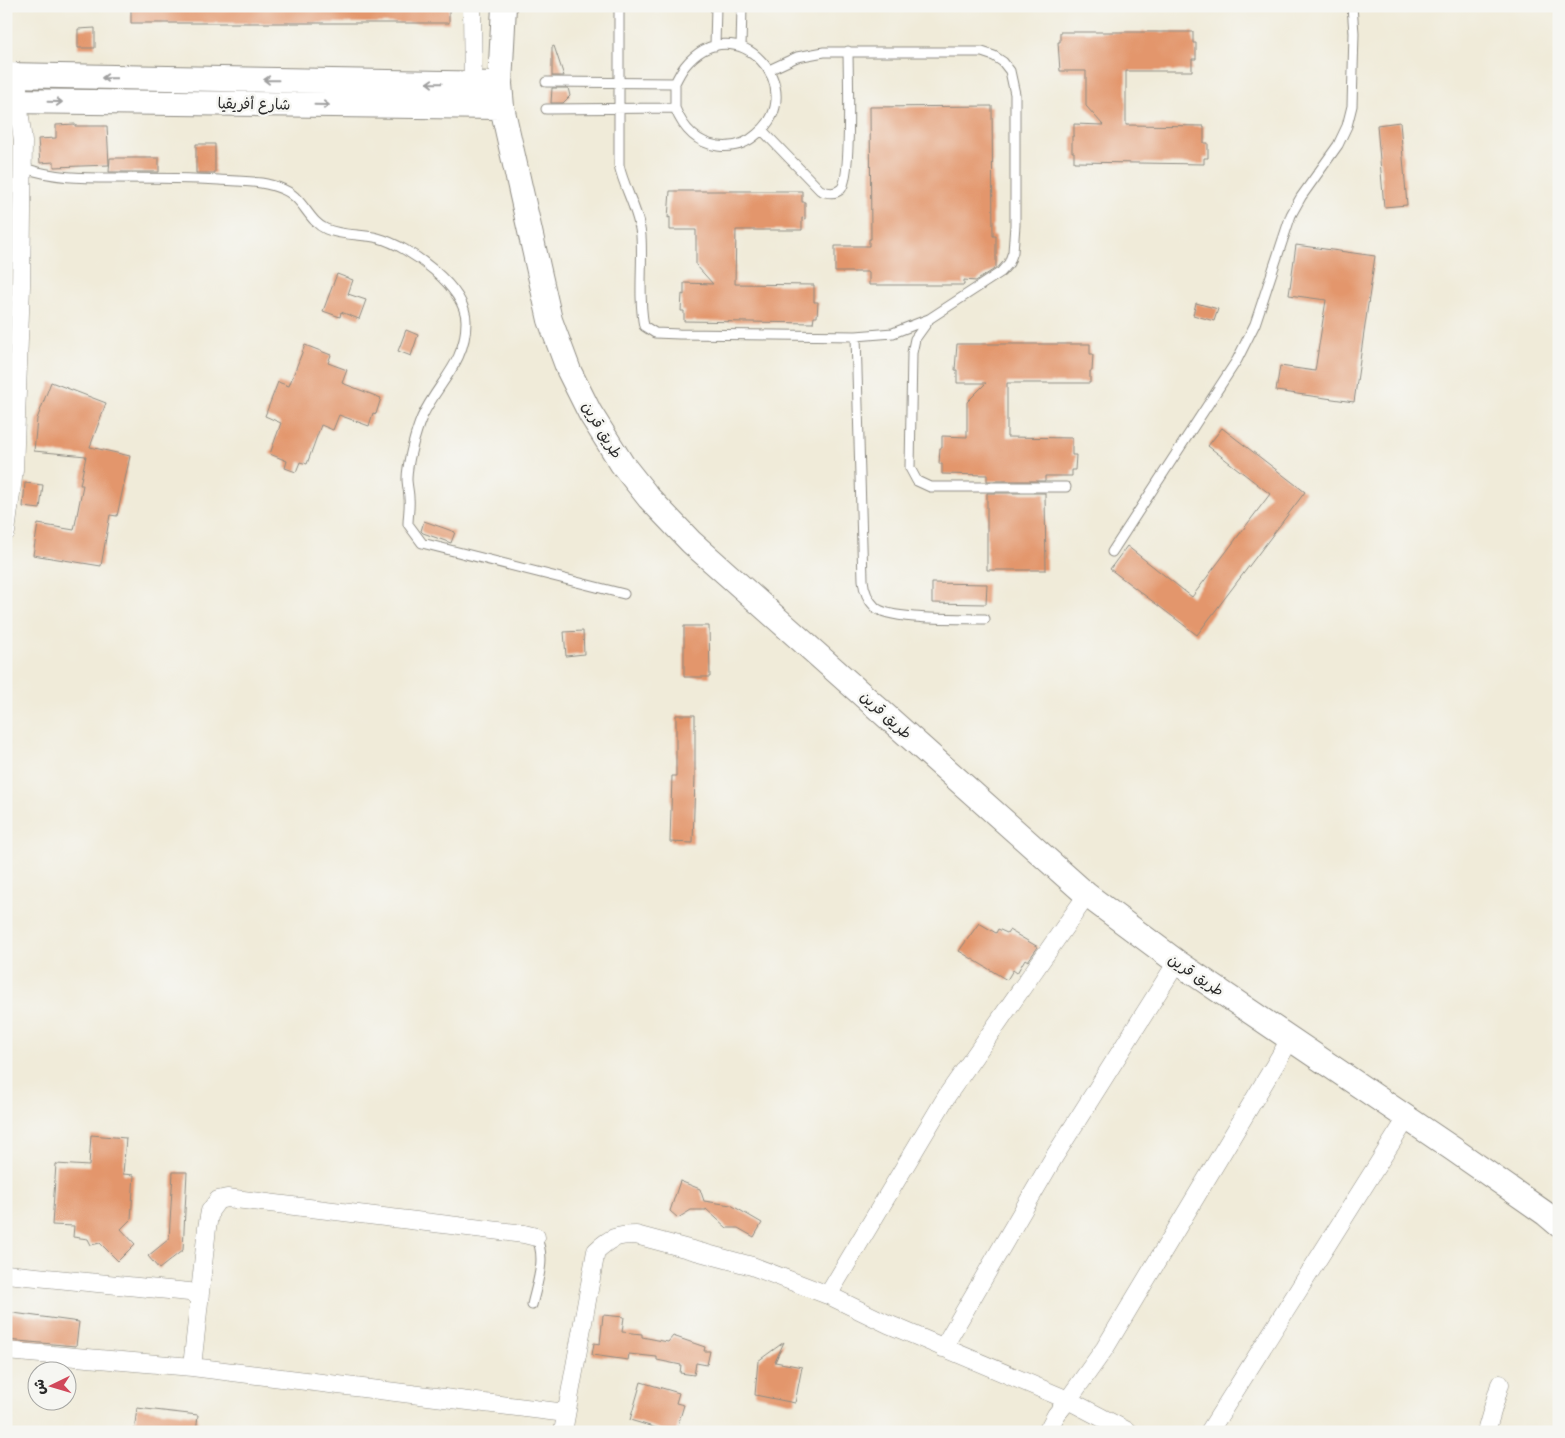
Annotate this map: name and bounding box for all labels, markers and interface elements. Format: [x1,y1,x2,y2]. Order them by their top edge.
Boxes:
one-way arrow [101,73,118,83]
one-way arrow [264,75,280,85]
one-way arrow [426,78,442,88]
street label: شارع أفريقيا [217,90,291,118]
one-way arrow [47,97,63,106]
one-way arrow [314,100,330,110]
street label: طريق قرين [575,396,629,464]
street label: طريق قرين [854,684,918,746]
street label: طريق قرين [1163,947,1229,1003]
north arrow [28,1360,78,1410]
text: ش [26,1378,53,1396]

